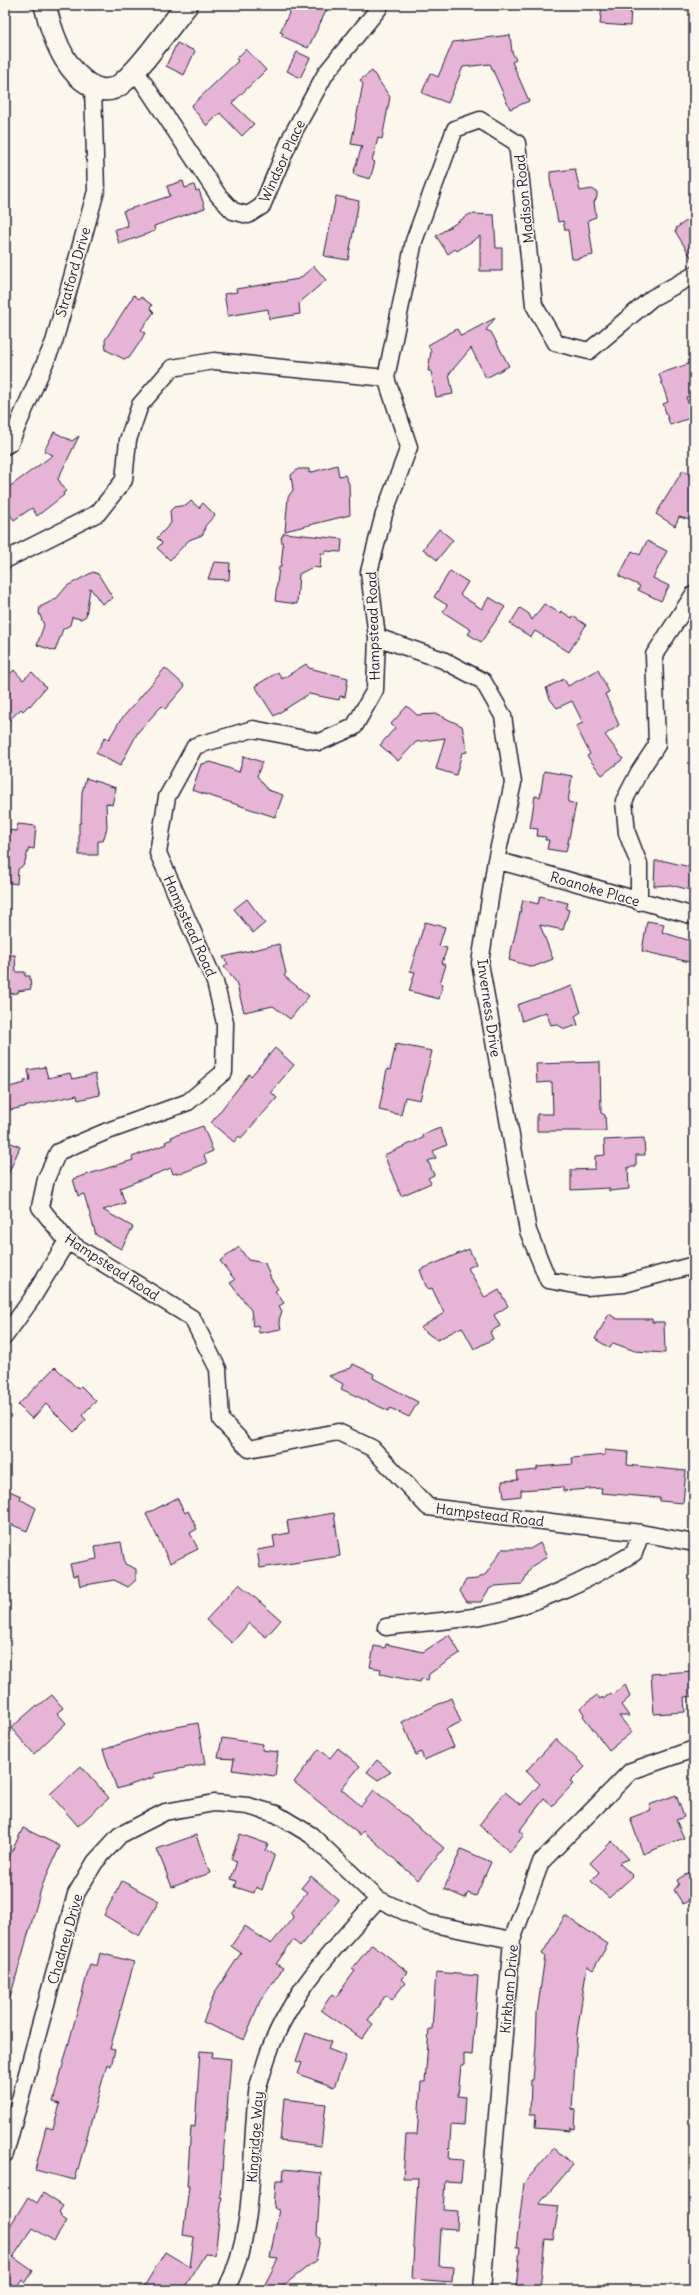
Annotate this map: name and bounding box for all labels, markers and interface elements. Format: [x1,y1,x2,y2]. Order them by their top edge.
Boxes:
street label: Windsor Place [255,117,309,205]
street label: Madison Road [510,154,538,244]
street label: Stratford Drive [52,225,94,319]
street label: Hampstead Road [362,571,384,681]
street label: Roanoke Place [548,868,642,910]
street label: Hampstead Road [160,872,220,980]
street label: Inverness Drive [473,958,505,1058]
street label: Hampstead Road [61,1230,163,1304]
street label: Hampstead Road [435,1499,545,1531]
street label: Chadney Drive [43,1892,87,1986]
street label: Kirkham Drive [496,1944,522,2034]
street label: Kingridge Way [243,2091,267,2183]

